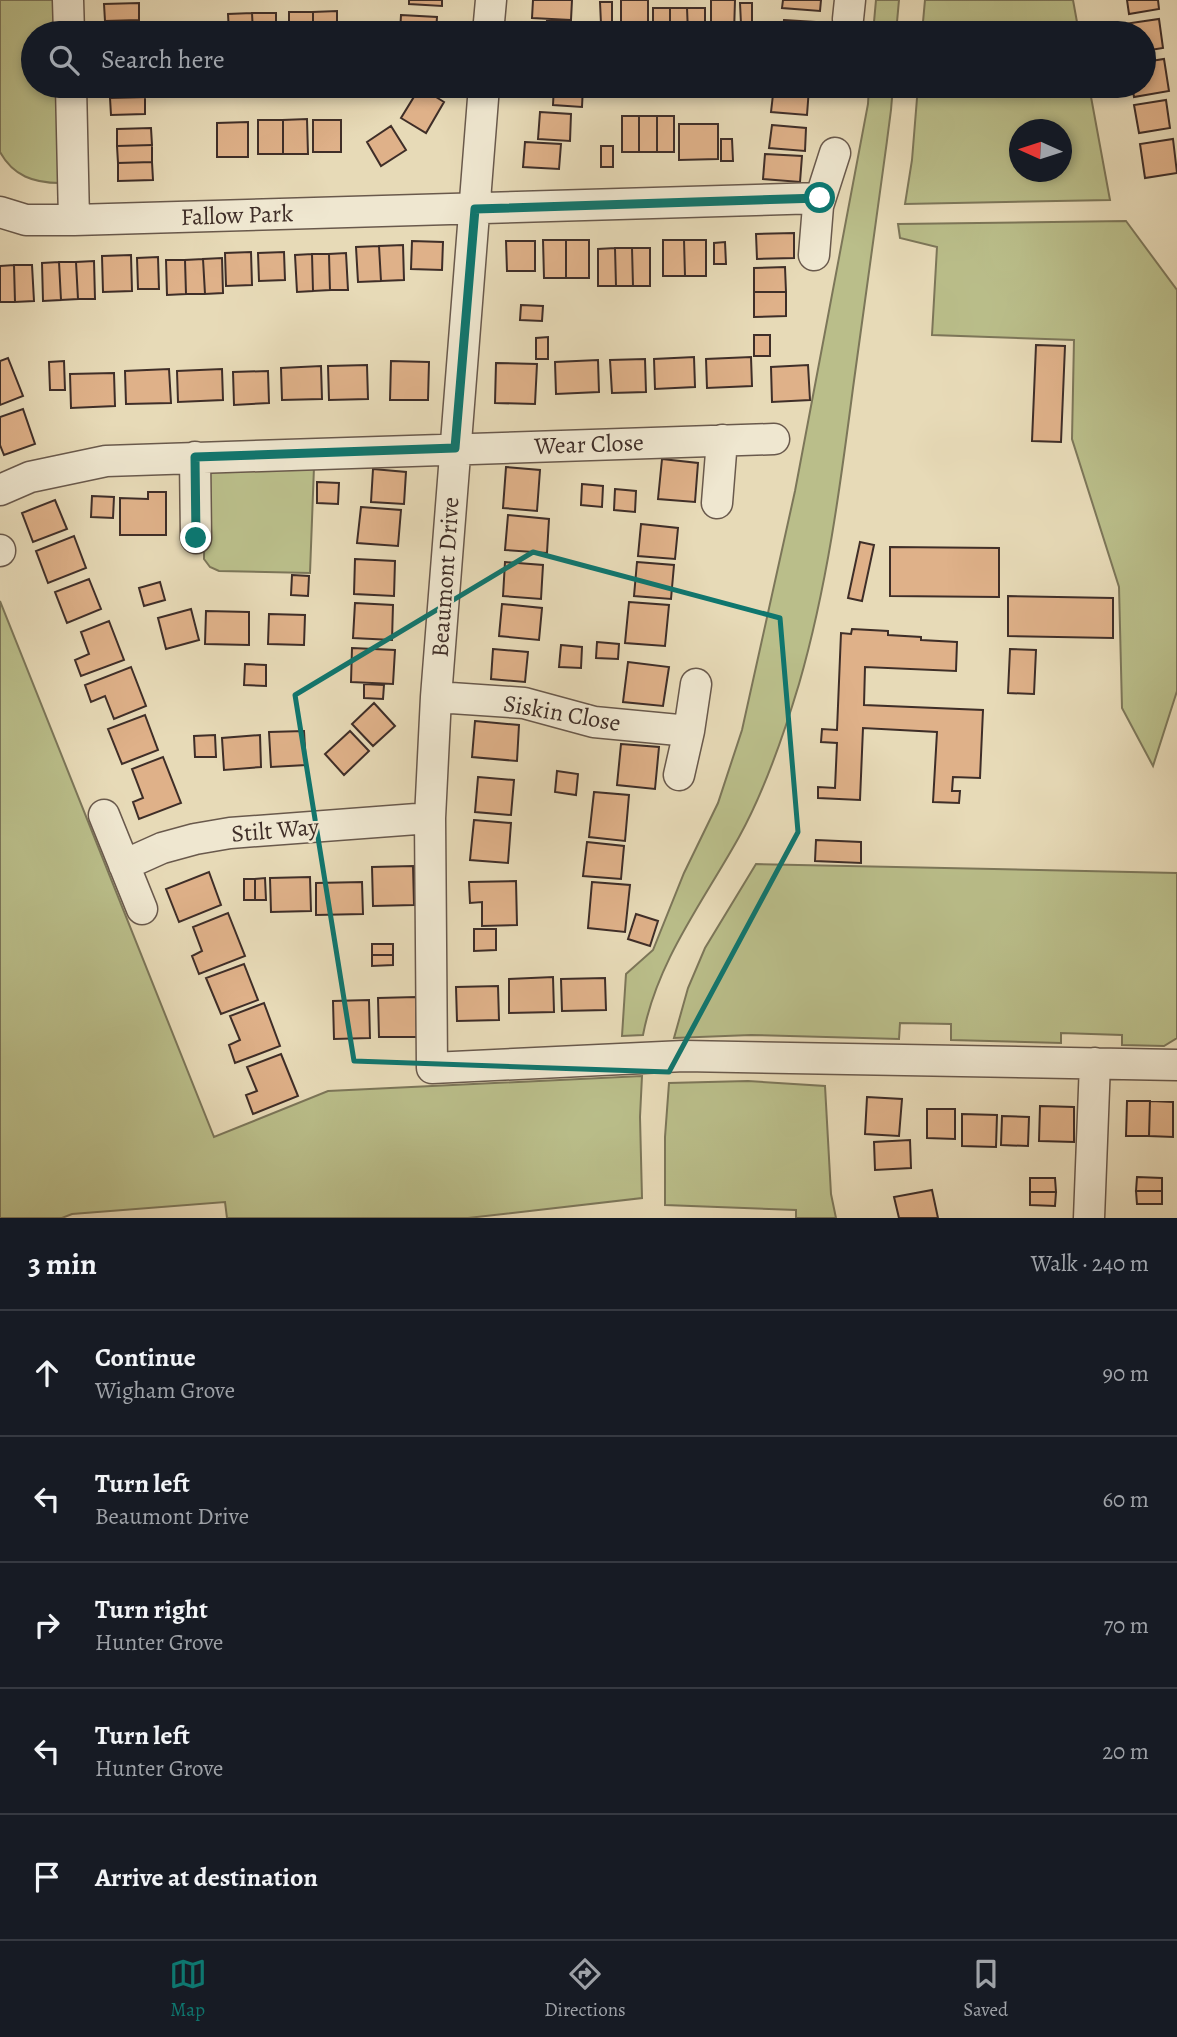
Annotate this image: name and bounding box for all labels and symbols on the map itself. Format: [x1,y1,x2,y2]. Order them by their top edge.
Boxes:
north arrow [1009,119,1072,182]
route start [804,182,835,213]
street label: Fallow Park [180,197,294,233]
street label: Wear Close [533,426,644,462]
street label: Beaumont Drive [423,496,467,658]
route end [180,522,211,553]
street label: Siskin Close [501,687,623,739]
street label: Stilt Way [230,810,320,850]

